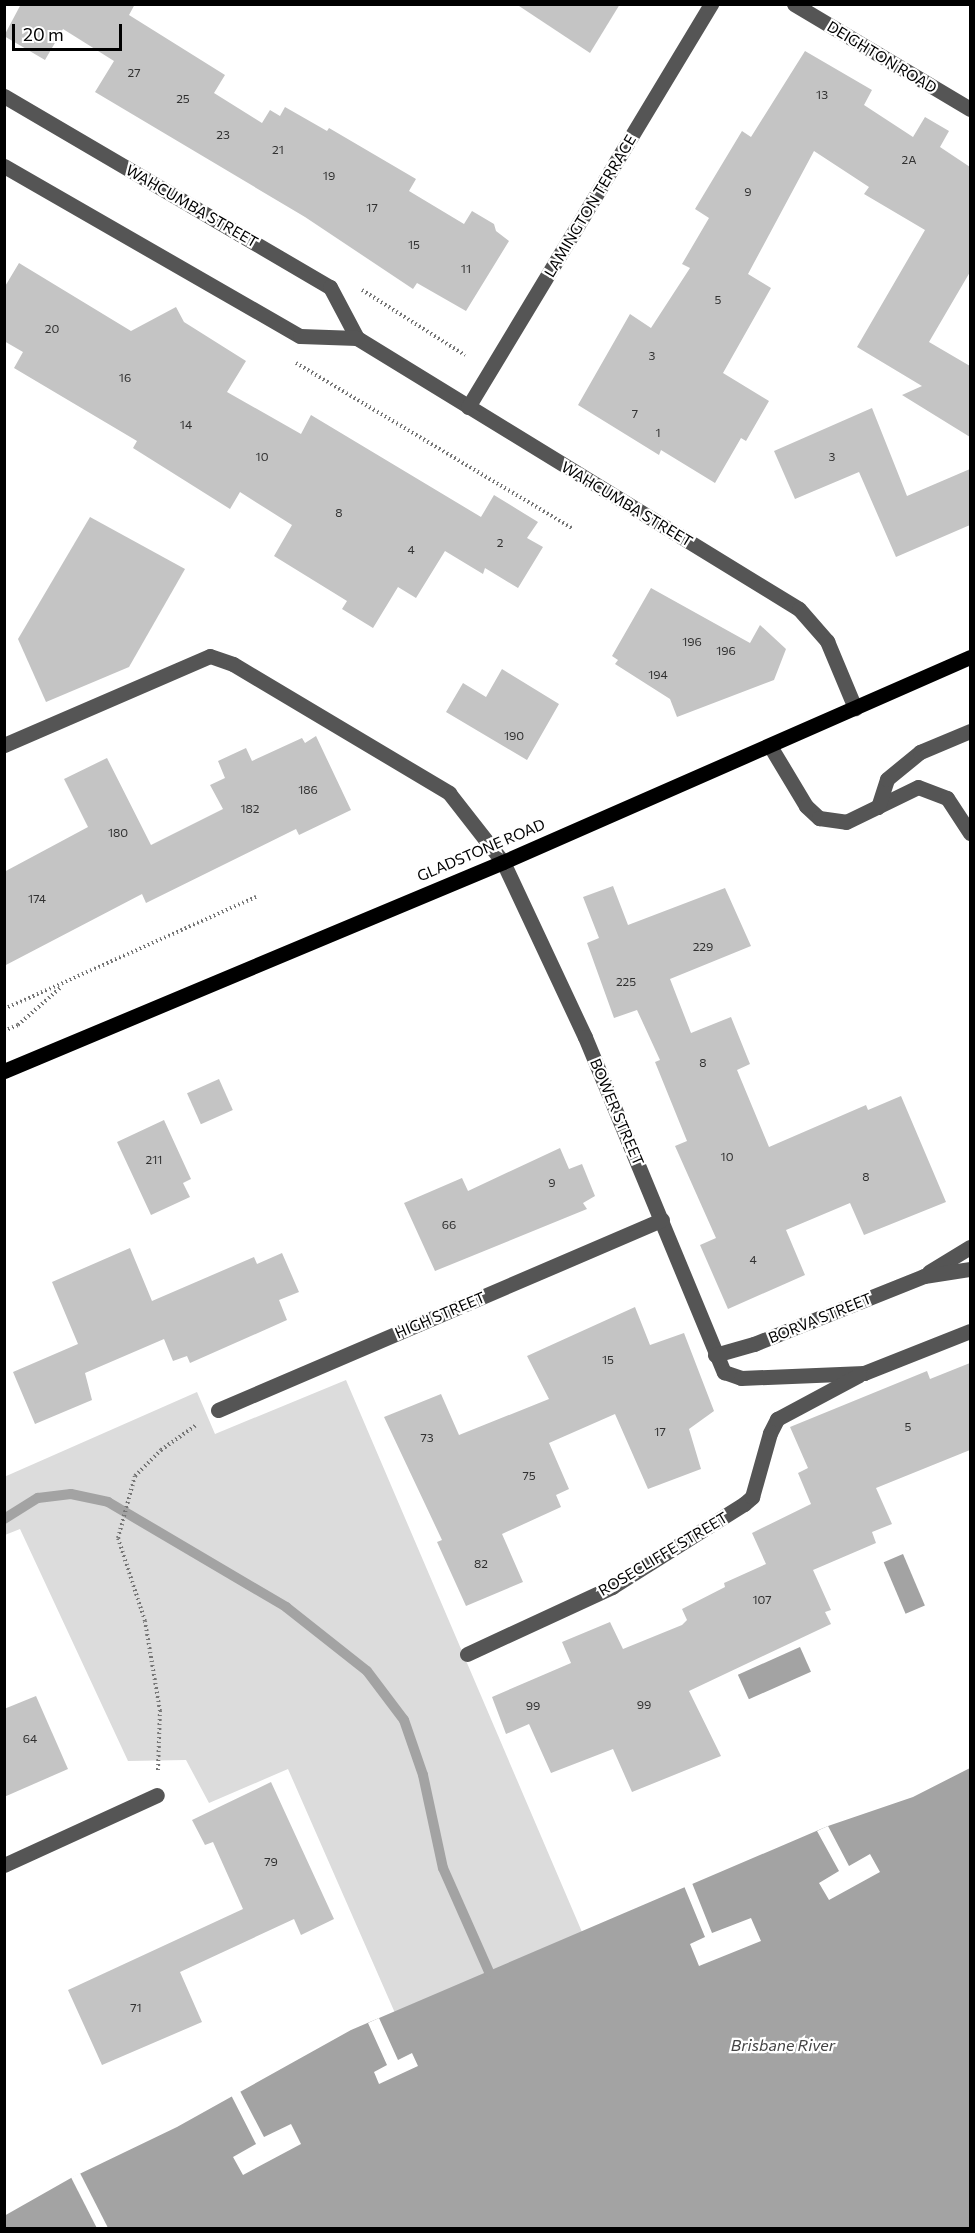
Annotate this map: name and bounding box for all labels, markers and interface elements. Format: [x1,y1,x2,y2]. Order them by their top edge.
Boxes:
scale bar [15,12,124,50]
street label: DEIGHTON ROAD [824,17,940,97]
text: 20 m [23,23,64,45]
house number: 27 [128,66,140,80]
house number: 13 [816,88,828,102]
house number: 25 [176,92,190,106]
house number: 23 [216,128,230,142]
street label: LAMINGTON TERRACE [540,132,640,280]
house number: 21 [272,143,284,157]
house number: 2A [902,153,916,167]
street label: WAHCUMBA STREET [123,161,261,251]
house number: 19 [323,169,335,183]
house number: 9 [744,185,752,199]
house number: 17 [366,201,378,215]
house number: 15 [408,238,420,252]
house number: 11 [461,262,471,276]
house number: 5 [715,293,721,307]
house number: 20 [45,322,59,336]
house number: 3 [649,349,655,363]
house number: 16 [119,371,131,385]
house number: 7 [632,407,638,421]
house number: 14 [180,418,192,432]
house number: 1 [655,426,661,440]
house number: 10 [256,450,268,464]
house number: 3 [829,450,835,464]
street label: WAHCUMBA STREET [558,458,696,550]
house number: 8 [335,506,343,520]
house number: 2 [497,536,503,550]
house number: 4 [407,543,415,557]
house number: 196 [682,635,702,649]
house number: 196 [716,644,736,658]
house number: 194 [648,668,668,682]
house number: 190 [504,729,524,743]
house number: 186 [298,783,318,797]
house number: 182 [240,802,260,816]
street label: GLADSTONE ROAD [414,815,548,885]
house number: 180 [108,826,128,840]
house number: 174 [28,892,46,906]
house number: 229 [693,940,713,954]
house number: 225 [616,975,636,989]
street label: BOWER STREET [586,1056,648,1168]
house number: 8 [699,1056,707,1070]
house number: 10 [721,1150,733,1164]
house number: 211 [146,1153,162,1167]
house number: 8 [862,1170,870,1184]
house number: 9 [548,1176,556,1190]
house number: 66 [442,1218,456,1232]
house number: 4 [749,1253,757,1267]
street label: HIGH STREET [392,1288,488,1342]
street label: BORVA STREET [766,1289,874,1347]
house number: 15 [602,1353,614,1367]
house number: 5 [905,1420,911,1434]
house number: 17 [654,1425,666,1439]
house number: 73 [420,1431,434,1445]
house number: 75 [522,1469,536,1483]
street label: ROSECLIFFE STREET [595,1508,731,1600]
house number: 82 [474,1557,488,1571]
house number: 107 [752,1593,772,1607]
house number: 99 [637,1698,651,1712]
house number: 99 [526,1699,540,1713]
house number: 64 [23,1732,37,1746]
house number: 79 [264,1855,278,1869]
house number: 71 [130,2001,142,2015]
water label: Brisbane River [731,2035,835,2055]

